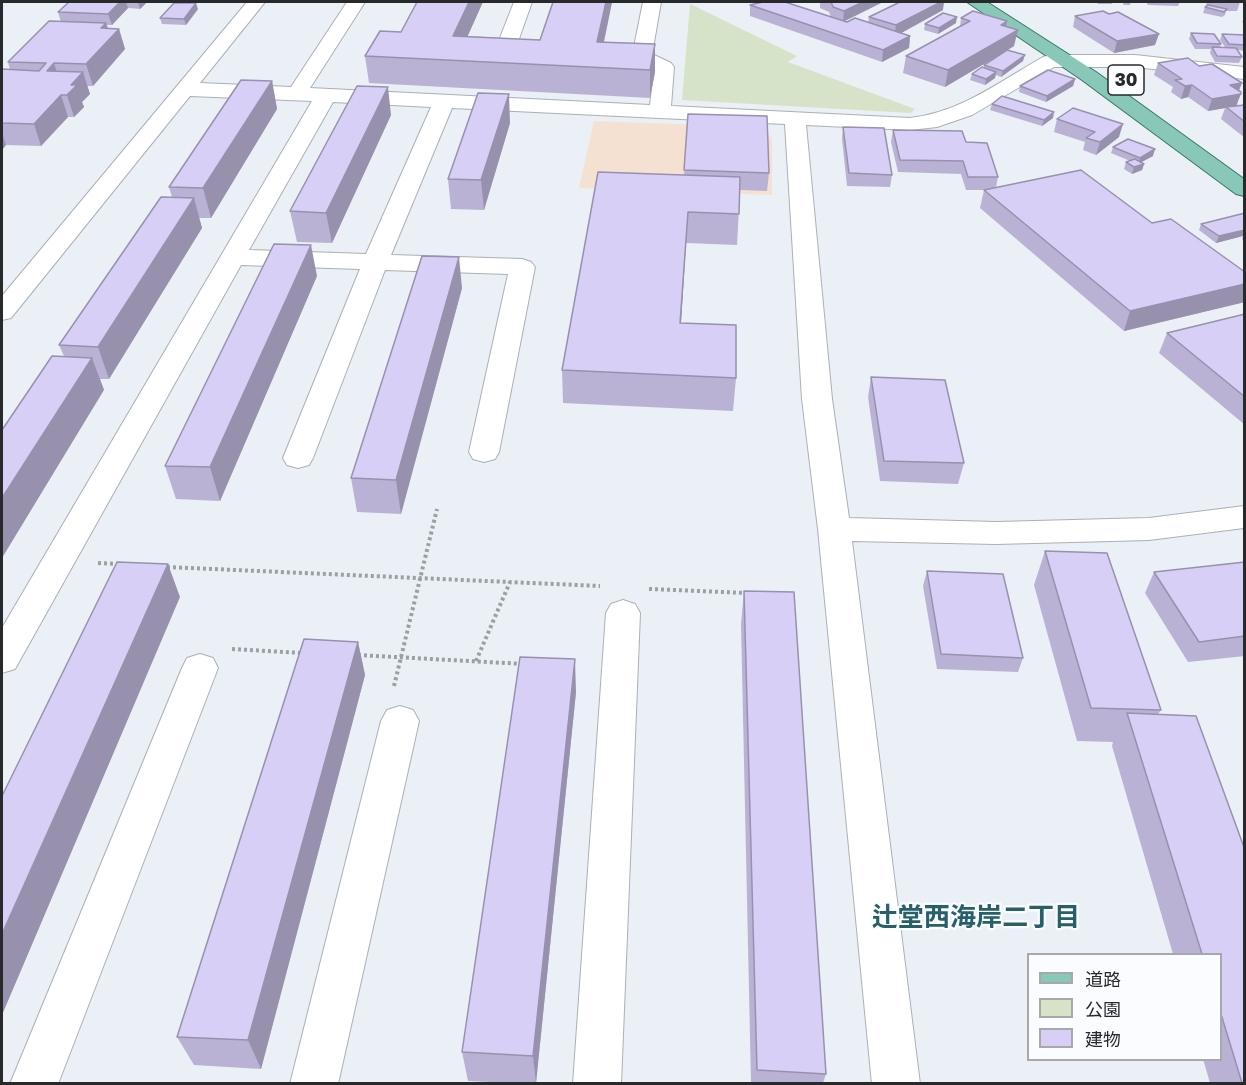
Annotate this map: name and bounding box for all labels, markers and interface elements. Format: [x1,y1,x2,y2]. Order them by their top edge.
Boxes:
road number: 30 [1108,65,1144,95]
district label: 辻堂西海岸二丁目 [872,902,1080,934]
legend [1027,953,1222,1061]
text: 道路 [1085,968,1121,990]
text: 公園 [1085,998,1121,1020]
text: 建物 [1085,1028,1121,1050]

